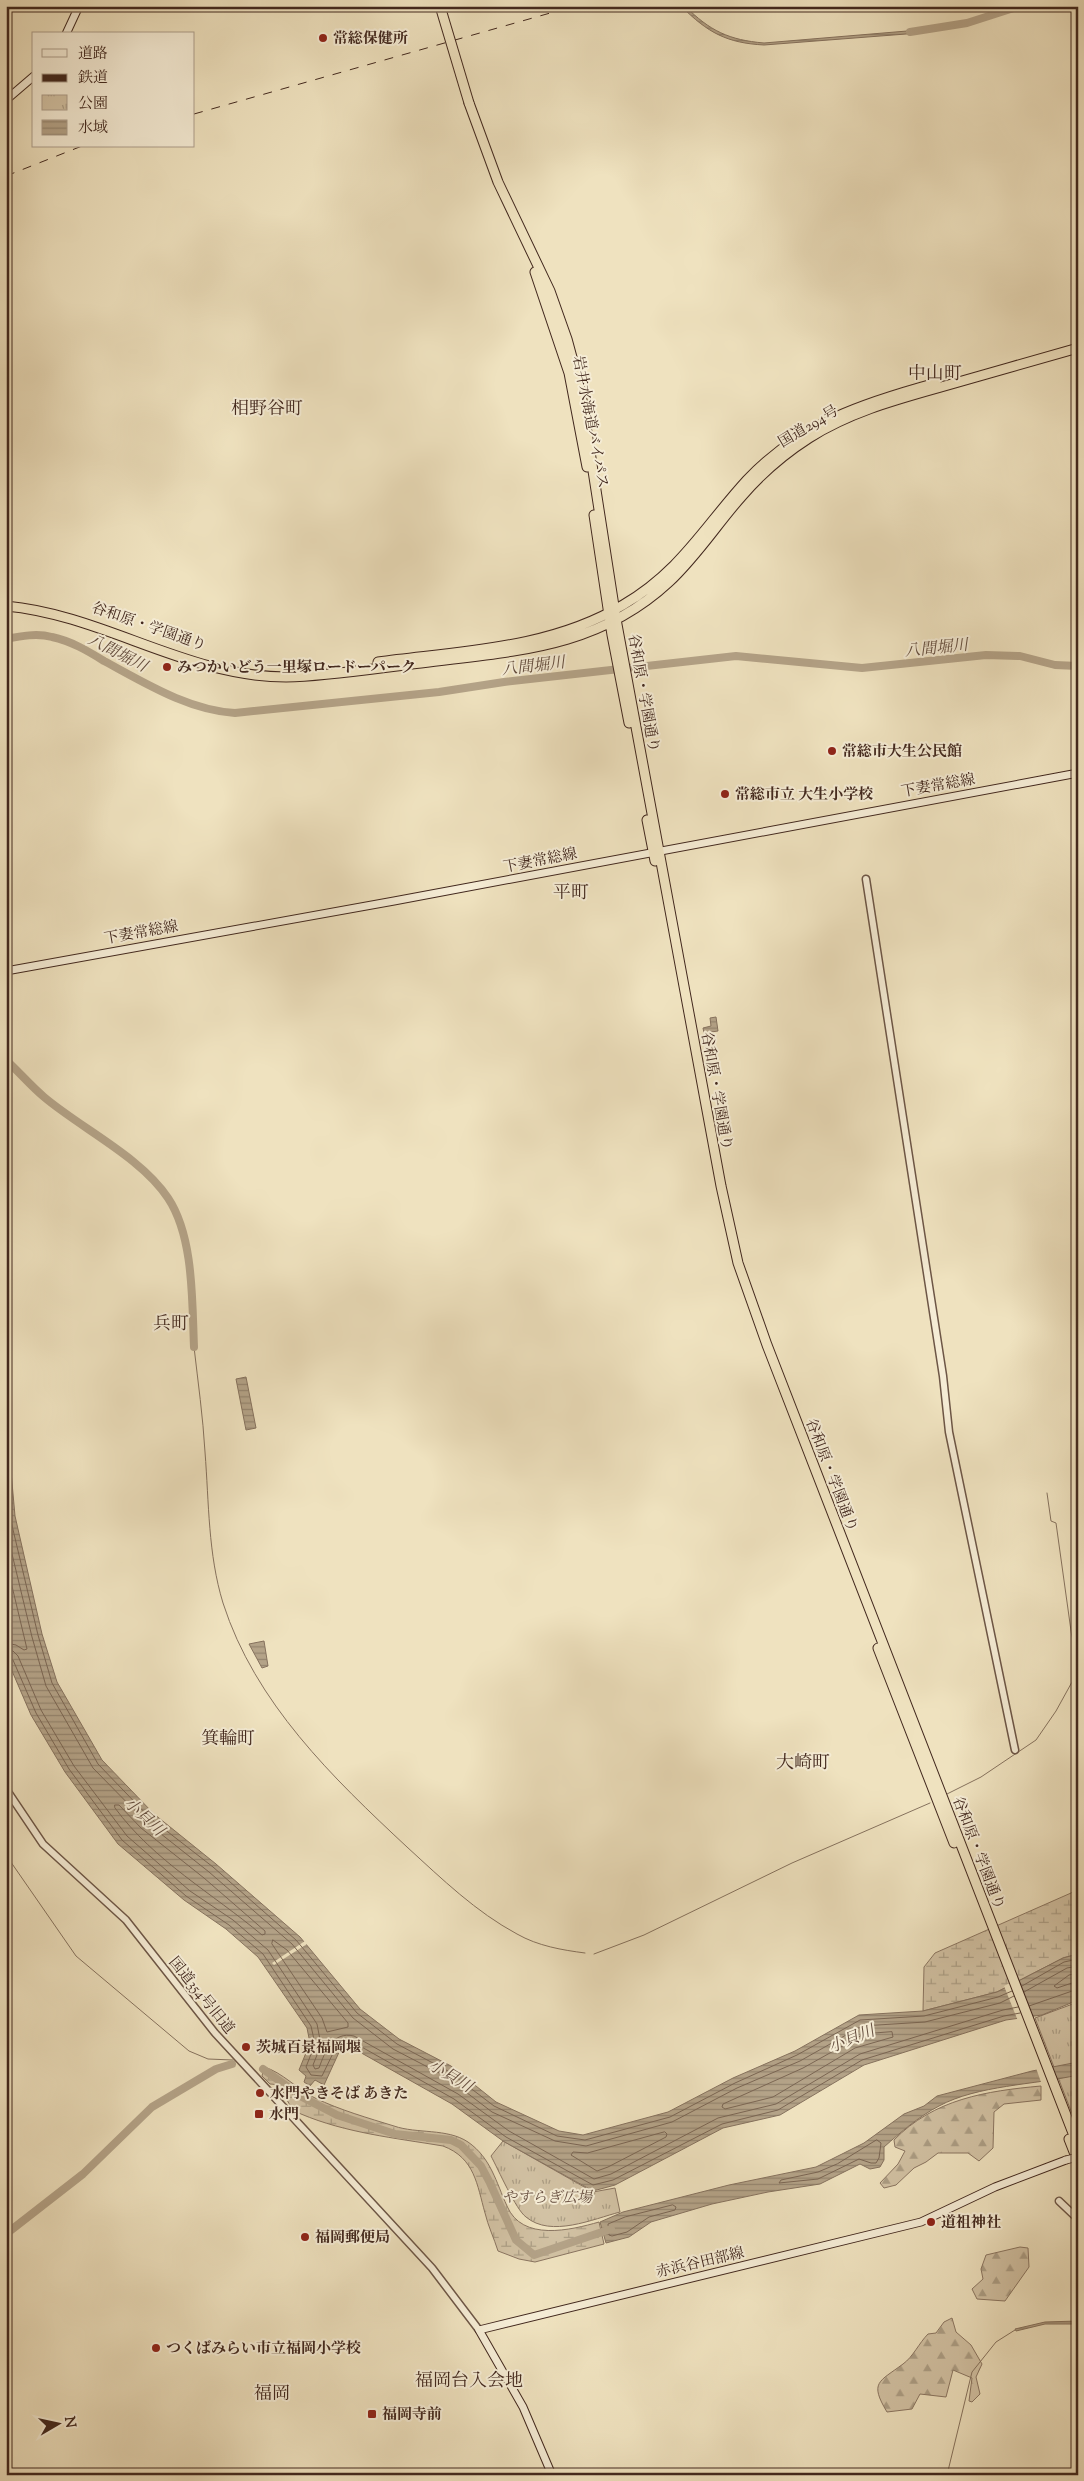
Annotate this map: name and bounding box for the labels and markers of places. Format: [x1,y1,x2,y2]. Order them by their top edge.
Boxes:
place label: 常総保健所 [333,29,408,50]
marker: 常総保健所 [317,32,329,44]
place label: みつかいどう一里塚ロードーパーク [177,658,416,679]
marker: みつかいどう一里塚ロードーパーク [161,661,173,673]
place label: 常総市大生公民館 [842,742,962,763]
marker: 常総市大生公民館 [826,745,838,757]
place label: 常総市立 大生小学校 [735,785,873,806]
marker: 常総市立 大生小学校 [719,788,731,800]
place label: 茨城百景福岡堰 [256,2038,361,2059]
marker: 茨城百景福岡堰 [240,2041,252,2053]
place label: 水門やきそば あきた [270,2084,408,2105]
marker: 水門やきそば あきた [254,2087,266,2099]
place label: 水門 [269,2105,299,2126]
marker: 水門 [253,2108,265,2120]
place label: 道祖神社 [941,2213,1001,2234]
marker: 道祖神社 [925,2216,937,2228]
place label: 福岡郵便局 [315,2228,390,2249]
marker: 福岡郵便局 [299,2231,311,2243]
place label: つくばみらい市立福岡小学校 [166,2339,361,2360]
marker: つくばみらい市立福岡小学校 [150,2342,162,2354]
place label: 福岡寺前 [382,2405,442,2426]
marker: 福岡寺前 [366,2408,378,2420]

